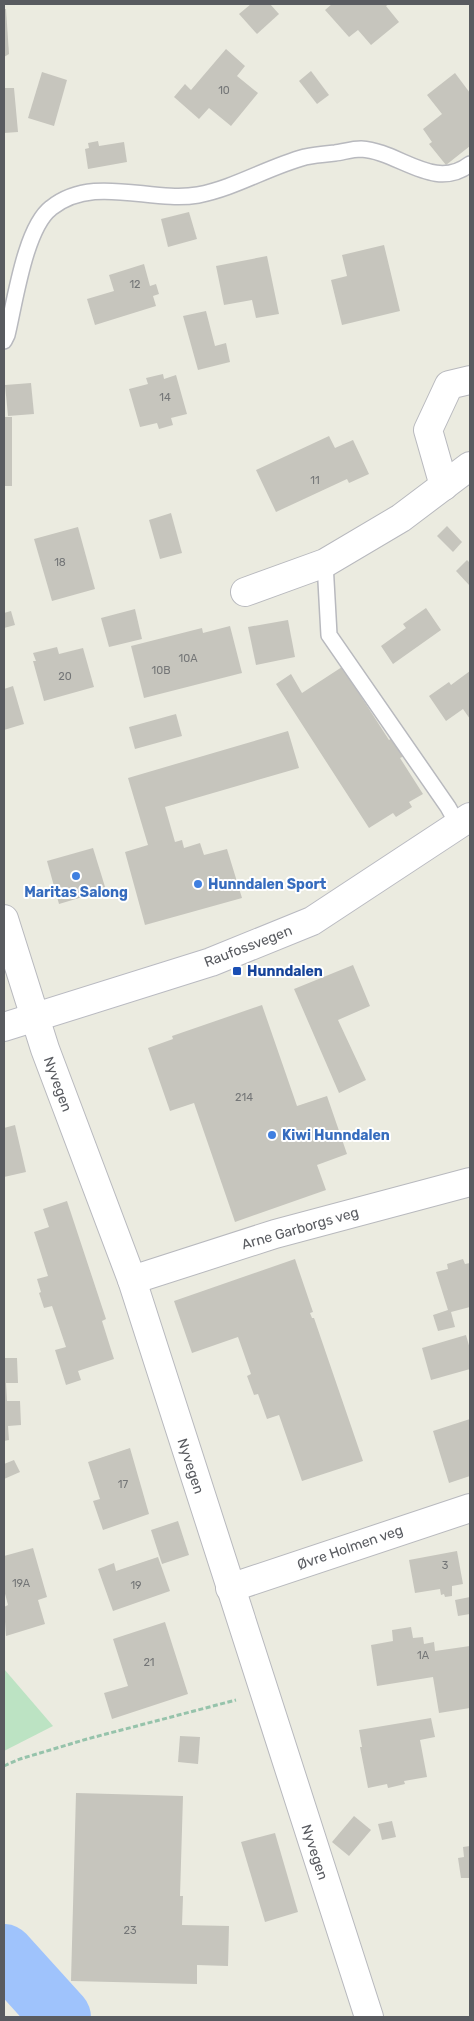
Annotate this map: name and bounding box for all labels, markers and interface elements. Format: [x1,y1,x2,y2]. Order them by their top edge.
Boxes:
house number: 10 [218,84,230,97]
house number: 12 [129,278,141,291]
house number: 14 [159,391,171,404]
house number: 11 [310,474,320,487]
house number: 18 [54,556,66,569]
house number: 10A [178,652,198,665]
house number: 10B [151,664,171,677]
house number: 20 [58,670,72,683]
marker: Maritas Salong [70,870,82,882]
place label: Hunndalen Sport [208,876,327,893]
marker: Hunndalen Sport [192,878,204,890]
place label: Maritas Salong [24,884,128,901]
street label: Raufossvegen [202,922,294,971]
place label: Hunndalen [247,963,323,980]
marker: Hunndalen [231,965,243,977]
street label: Nyvegen [40,1054,75,1114]
house number: 214 [235,1091,253,1104]
place label: Kiwi Hunndalen [282,1127,390,1144]
marker: Kiwi Hunndalen [266,1129,278,1141]
street label: Arne Garborgs veg [240,1204,361,1253]
street label: Nyvegen [174,1436,207,1496]
house number: 17 [118,1478,129,1491]
street label: Øvre Holmen veg [295,1521,405,1574]
house number: 3 [442,1559,449,1572]
house number: 19A [12,1577,31,1590]
house number: 19 [130,1579,142,1592]
house number: 1A [417,1649,430,1662]
house number: 21 [143,1656,155,1669]
street label: Nyvegen [298,1822,331,1882]
house number: 23 [123,1924,137,1937]

